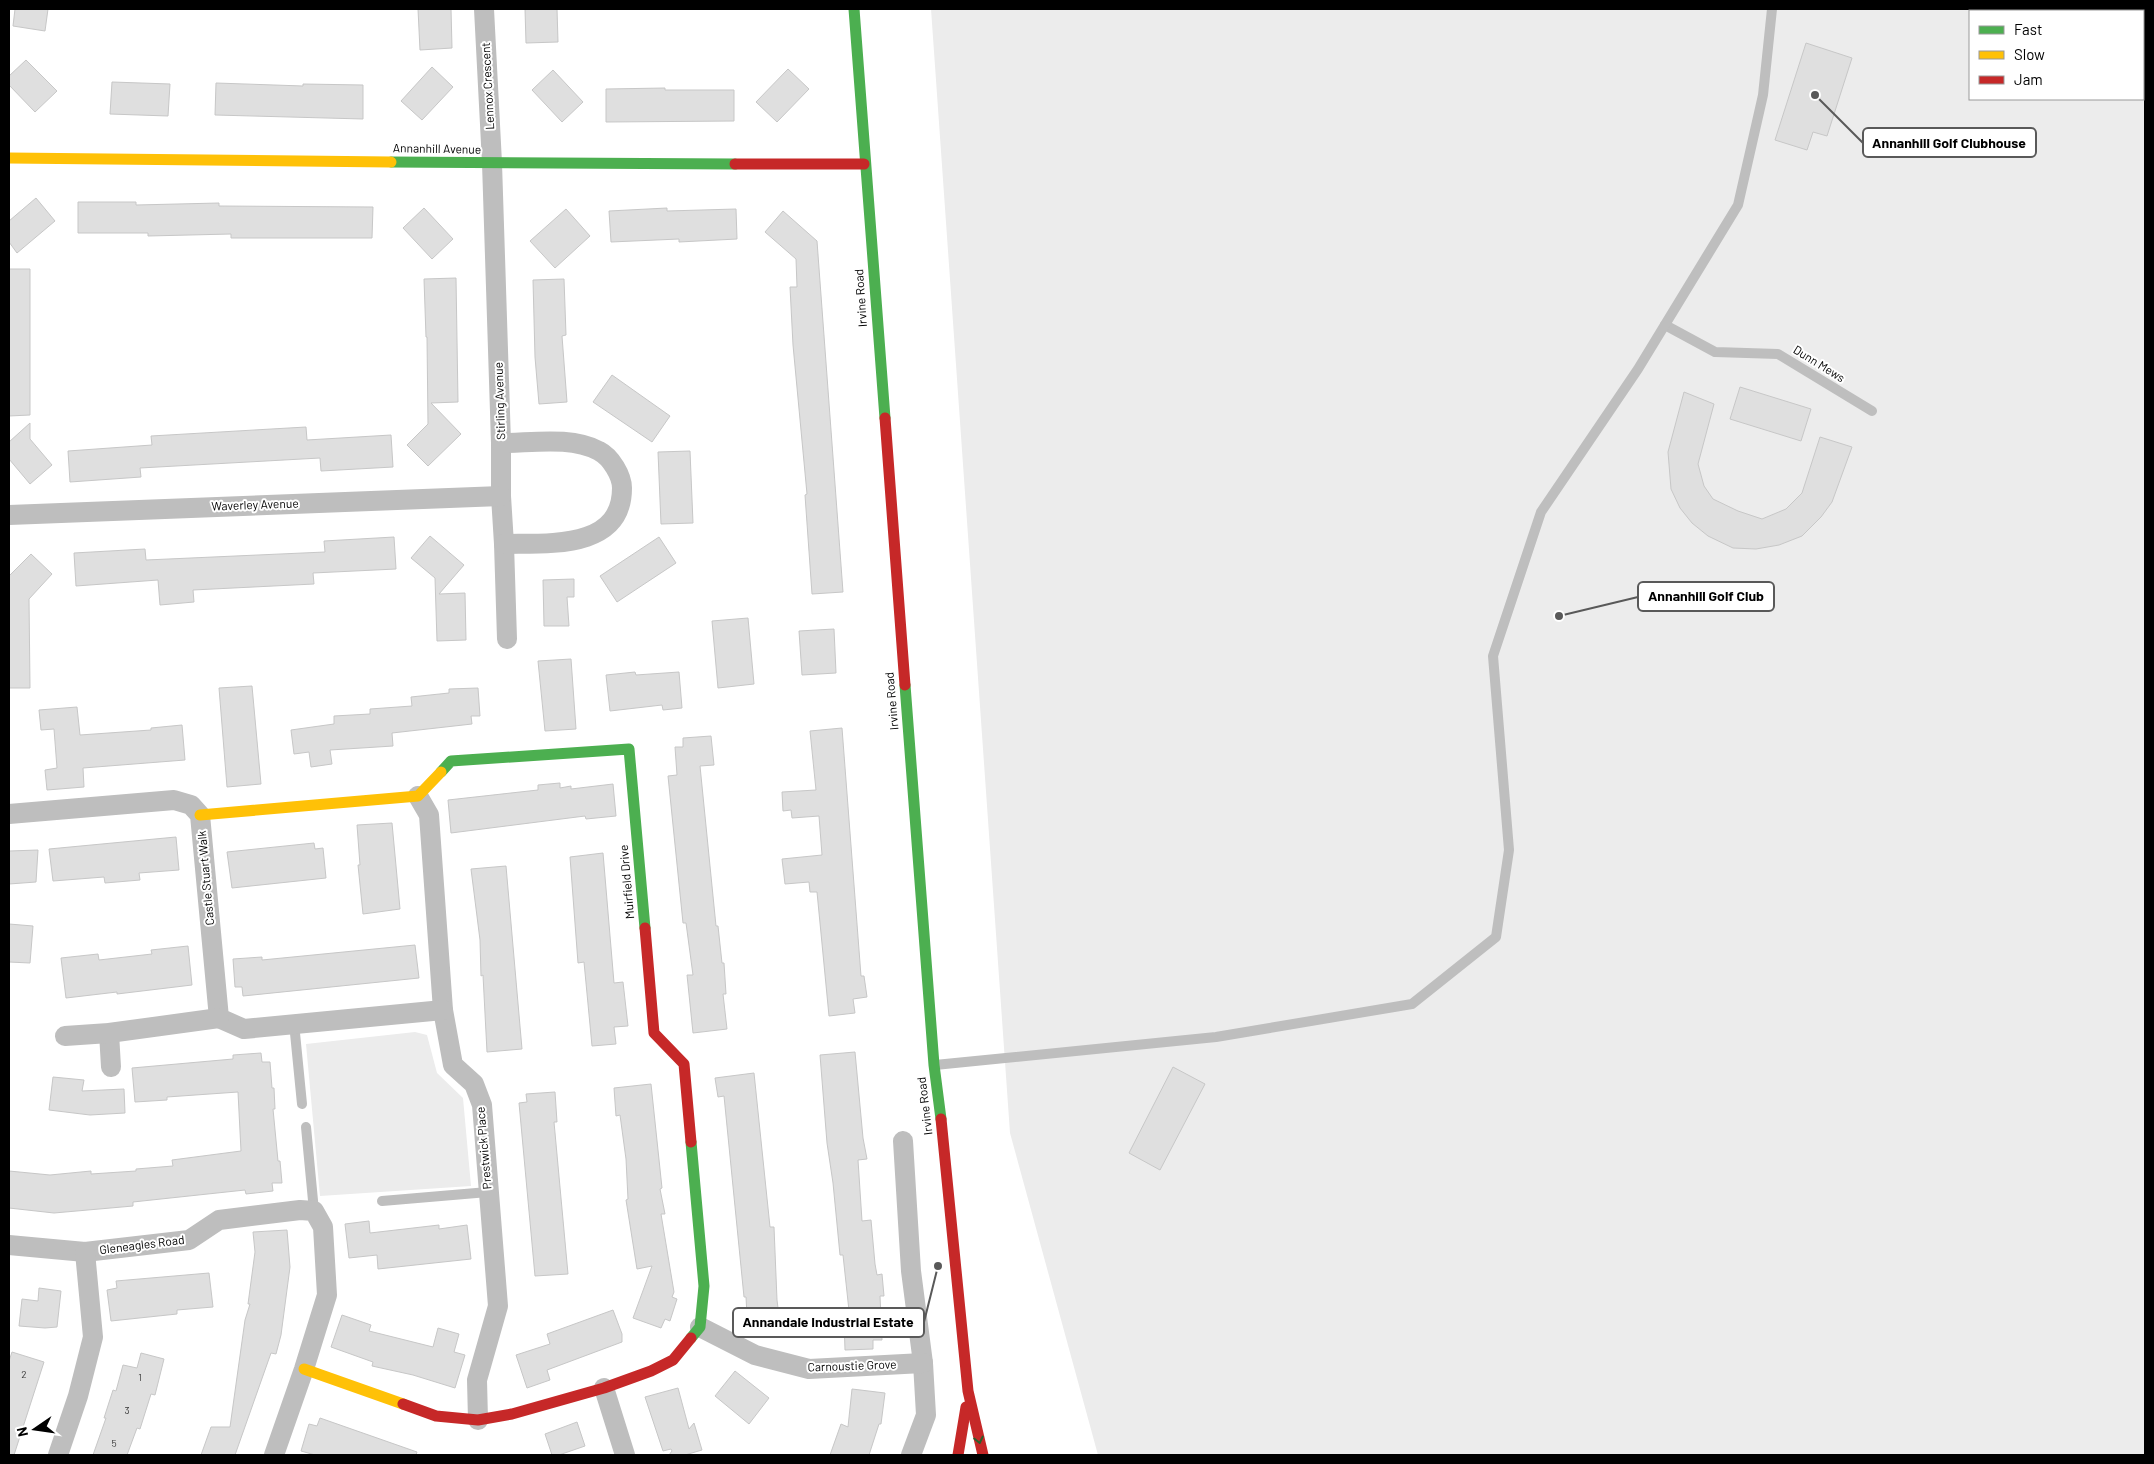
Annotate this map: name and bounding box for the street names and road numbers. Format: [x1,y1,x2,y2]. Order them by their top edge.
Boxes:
street label: Lennox Crescent [478,42,496,130]
street label: Annanhill Avenue [393,140,481,156]
street label: Irvine Road [851,269,869,328]
street label: Dunn Mews [1791,342,1848,385]
street label: Stirling Avenue [491,362,507,440]
street label: Waverley Avenue [211,495,299,513]
street label: Irvine Road [881,671,901,731]
street label: Castle Stuart Walk [194,830,216,926]
street label: Muirfield Drive [616,844,636,920]
street label: Irvine Road [914,1076,935,1136]
street label: Prestwick Place [472,1106,494,1190]
street label: Gleneagles Road [99,1232,185,1256]
street label: Carnoustie Grove [807,1356,897,1374]

